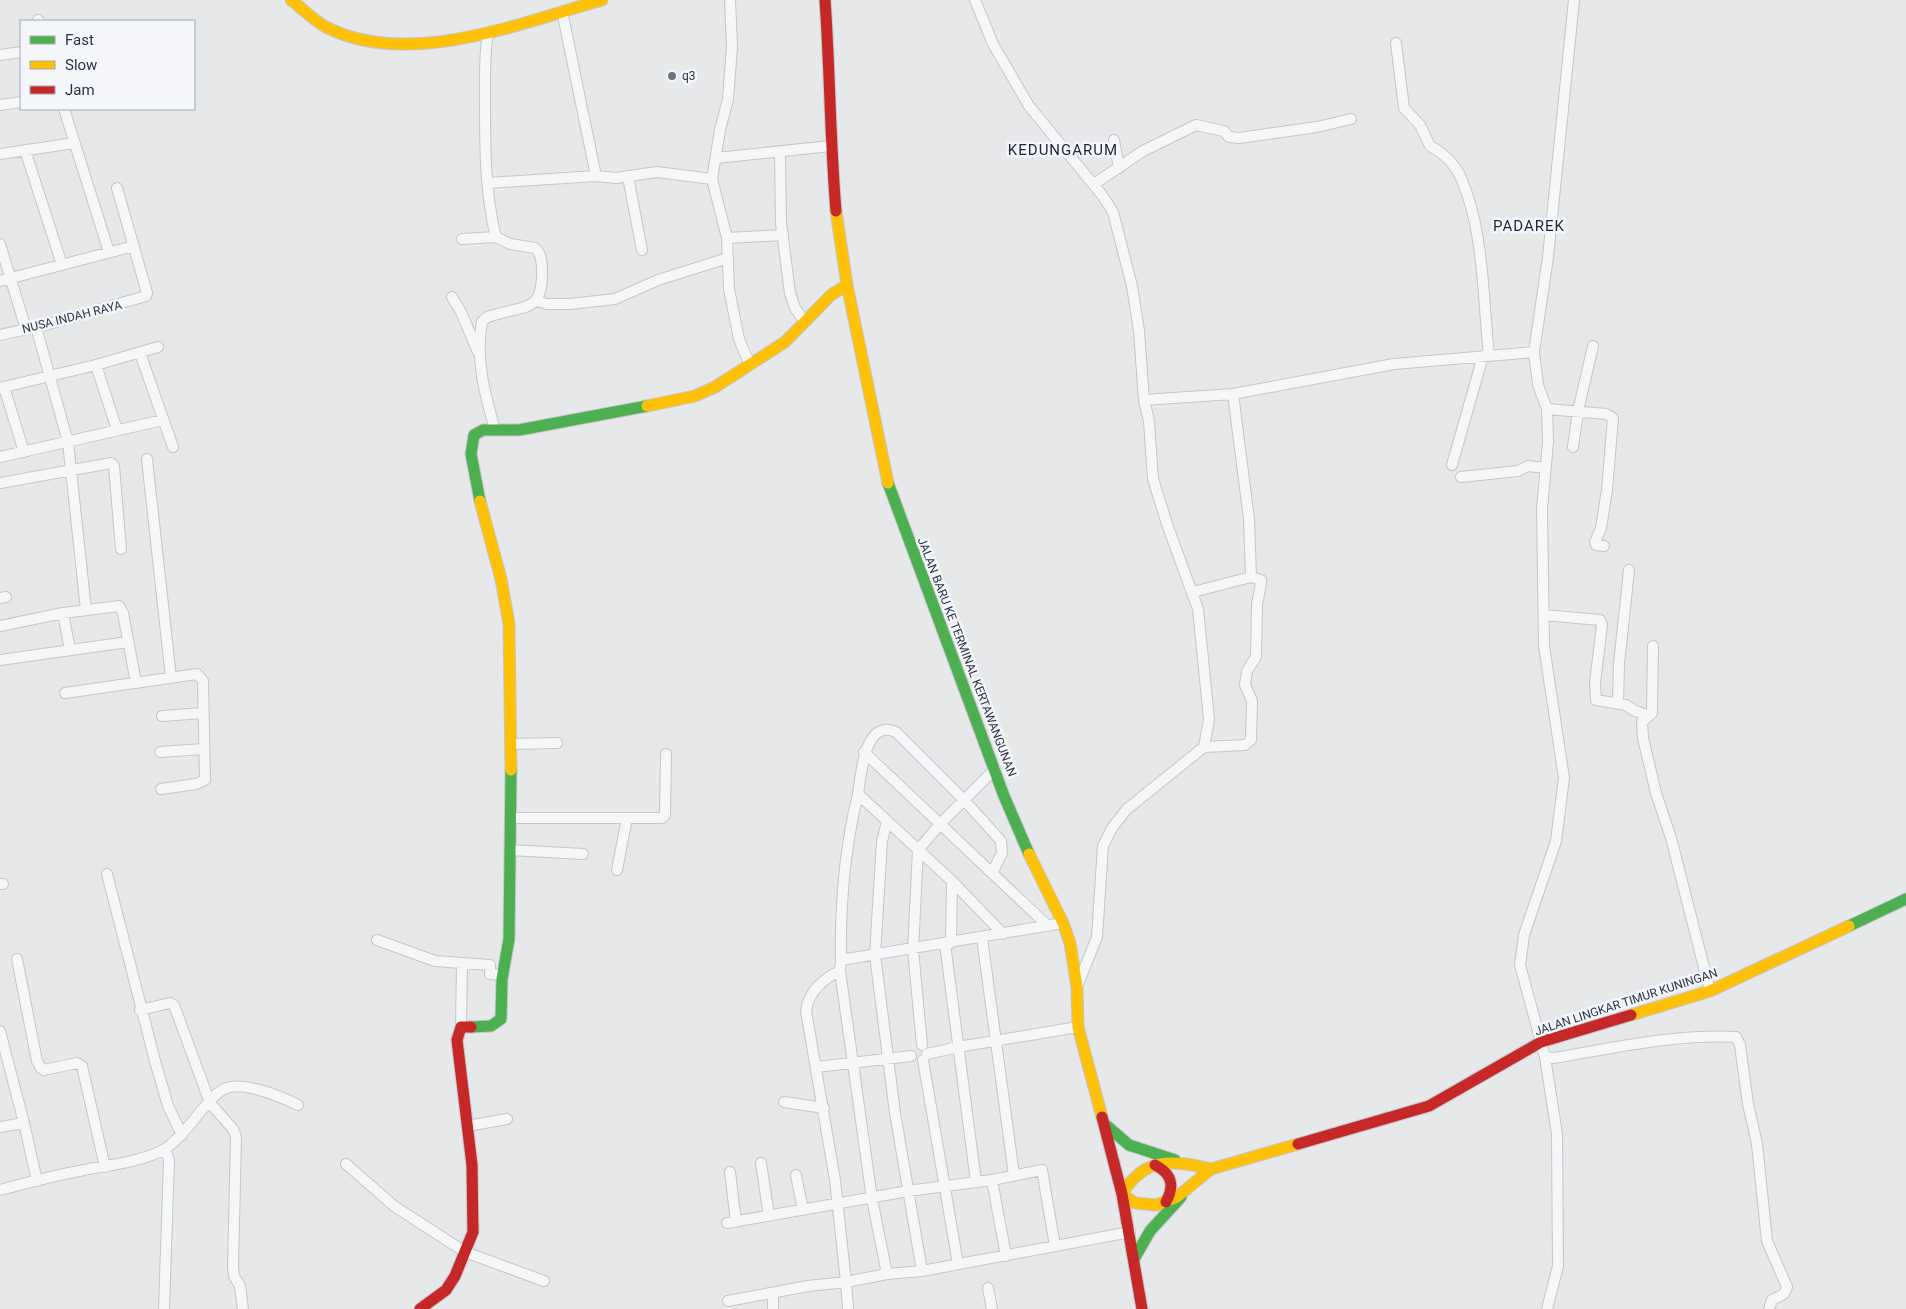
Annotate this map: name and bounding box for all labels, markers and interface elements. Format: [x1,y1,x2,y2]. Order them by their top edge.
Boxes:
legend [20,20,195,110]
text: Fast [65,31,94,49]
text: Slow [65,56,97,74]
place label: q3 [682,69,696,83]
marker: q3 [666,70,678,82]
text: Jam [65,81,95,99]
district label: KEDUNGARUM [1008,141,1118,159]
district label: PADAREK [1493,217,1565,235]
street label: NUSA INDAH RAYA [21,298,124,336]
street label: JALAN BARU KE TERMINAL KERTAWANGUNAN [915,535,1019,779]
street label: JALAN LINGKAR TIMUR KUNINGAN [1533,966,1719,1038]

